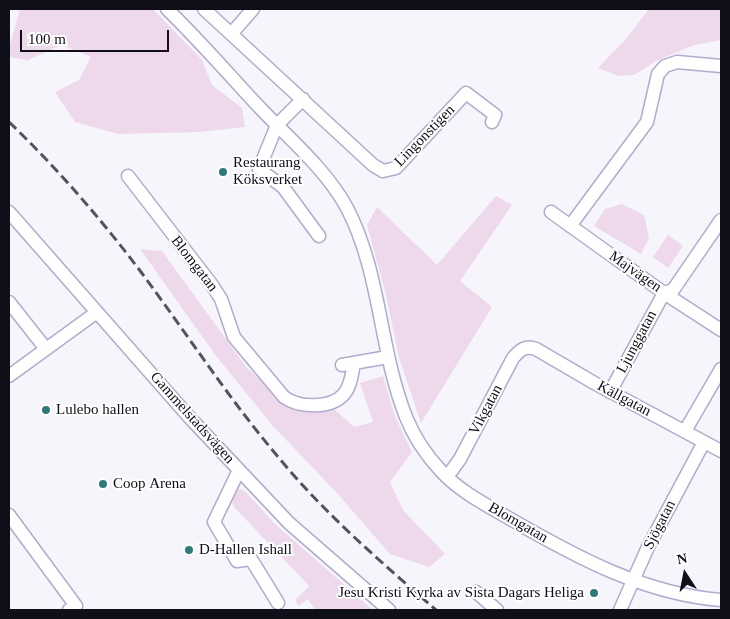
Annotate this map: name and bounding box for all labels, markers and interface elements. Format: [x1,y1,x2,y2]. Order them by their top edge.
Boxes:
scale bar [22,20,171,52]
text: 100 m [28,31,66,47]
street label: Lingonstigen [391,101,459,171]
place label: Restaurang Köksverket [233,154,302,189]
marker: Restaurang Köksverket [217,166,229,178]
street label: Blomgatan [167,233,221,295]
street label: Majvägen [605,247,665,297]
street label: Ljunggatan [613,308,661,376]
street label: Gammelstadsvägen [146,368,238,468]
street label: Källgatan [594,377,654,421]
street label: Vikgatan [465,382,507,438]
place label: Lulebo hallen [56,401,139,419]
marker: Lulebo hallen [40,404,52,416]
place label: Coop Arena [113,475,186,493]
marker: Coop Arena [97,478,109,490]
street label: Sjögatan [640,498,680,552]
street label: Blomgatan [485,499,551,547]
place label: D-Hallen Ishall [199,541,292,559]
marker: D-Hallen Ishall [183,544,195,556]
north arrow [660,549,710,599]
text: N [676,550,688,567]
place label: Jesu Kristi Kyrka av Sista Dagars Heliga [338,584,584,602]
marker: Jesu Kristi Kyrka av Sista Dagars Heliga [588,587,600,599]

